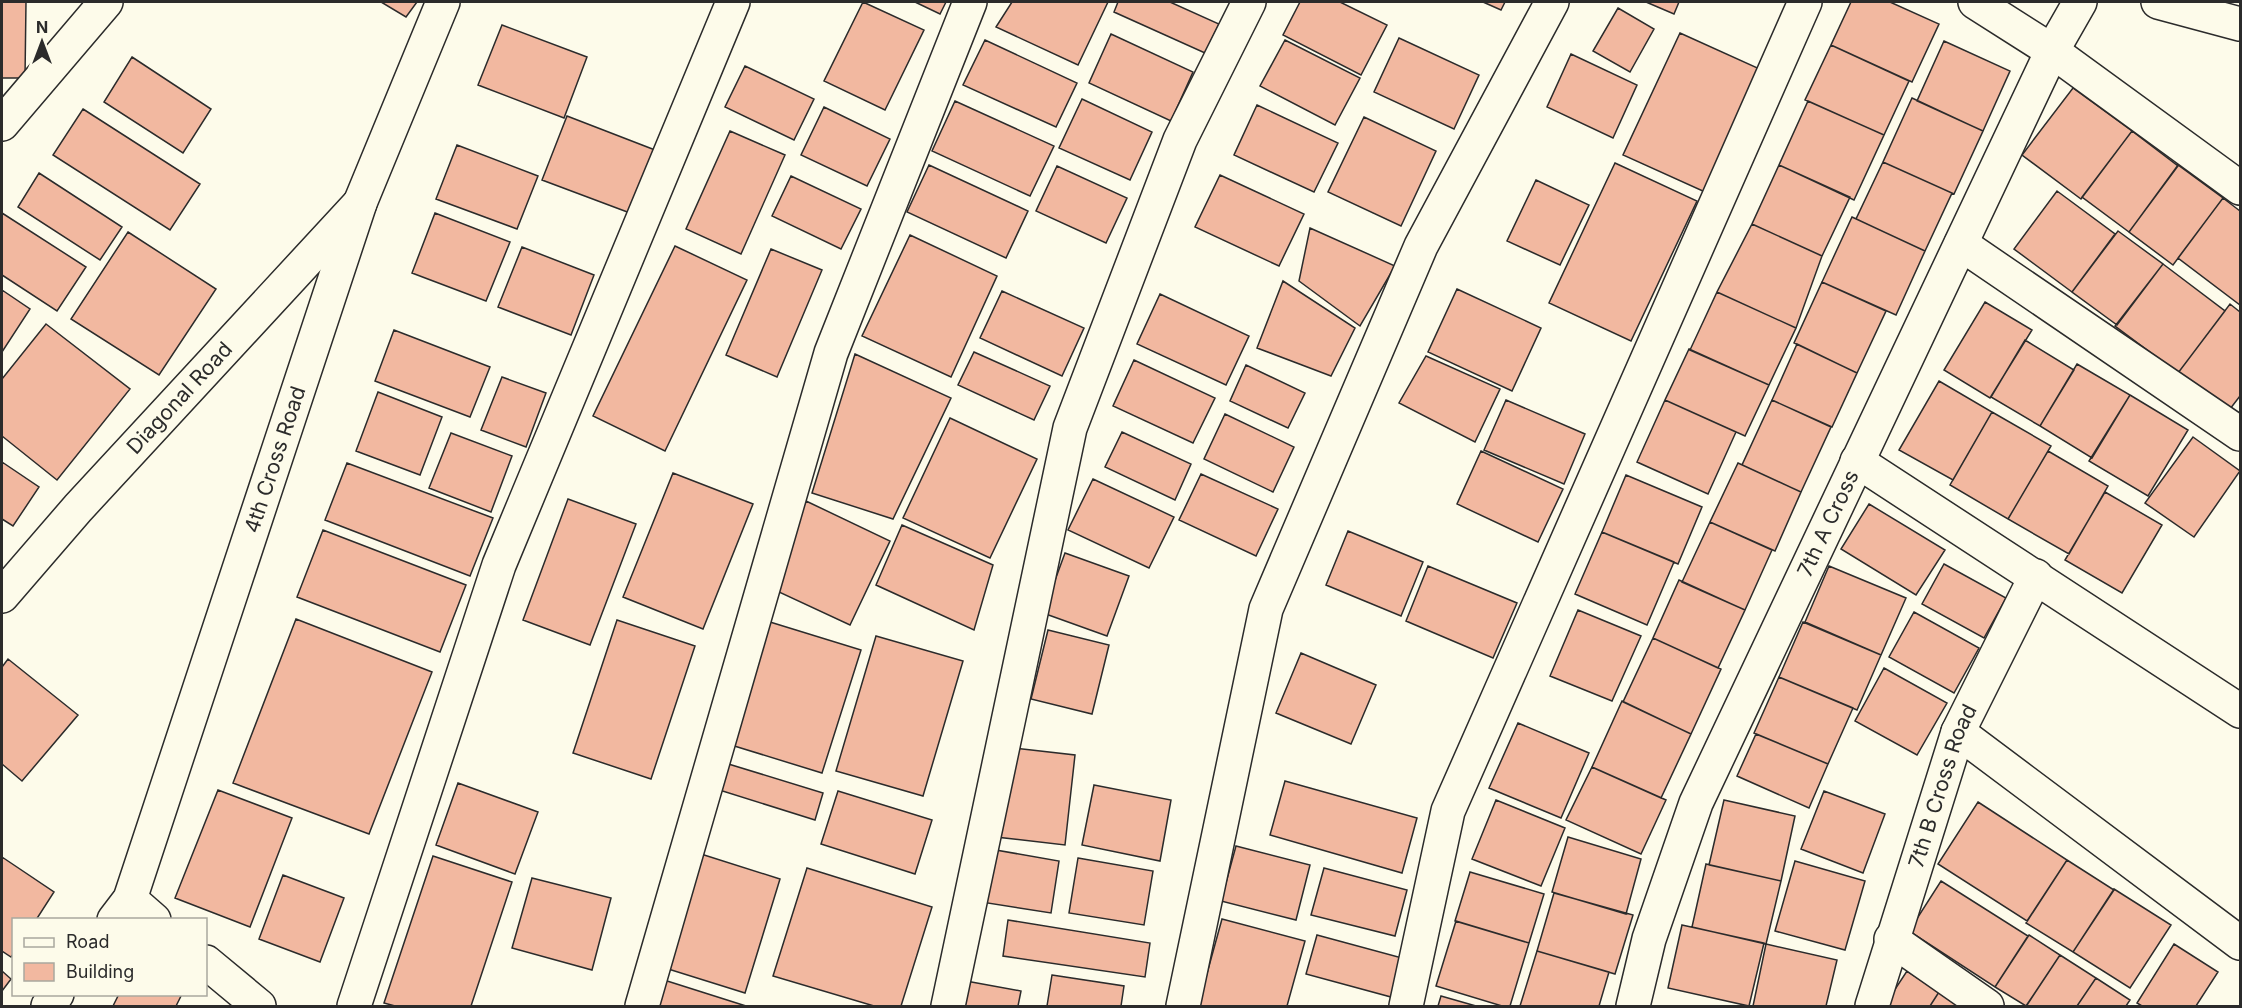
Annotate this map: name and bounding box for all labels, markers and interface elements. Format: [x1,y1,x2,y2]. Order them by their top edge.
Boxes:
north arrow [12,12,72,72]
text: N [36,17,48,37]
street label: Diagonal Road [121,337,237,459]
street label: 4th Cross Road [239,383,311,536]
street label: 7th A Cross [1792,466,1864,581]
street label: 7th B Cross Road [1903,700,1982,871]
legend [12,918,207,996]
text: Road [66,931,109,952]
text: Building [66,961,134,982]

